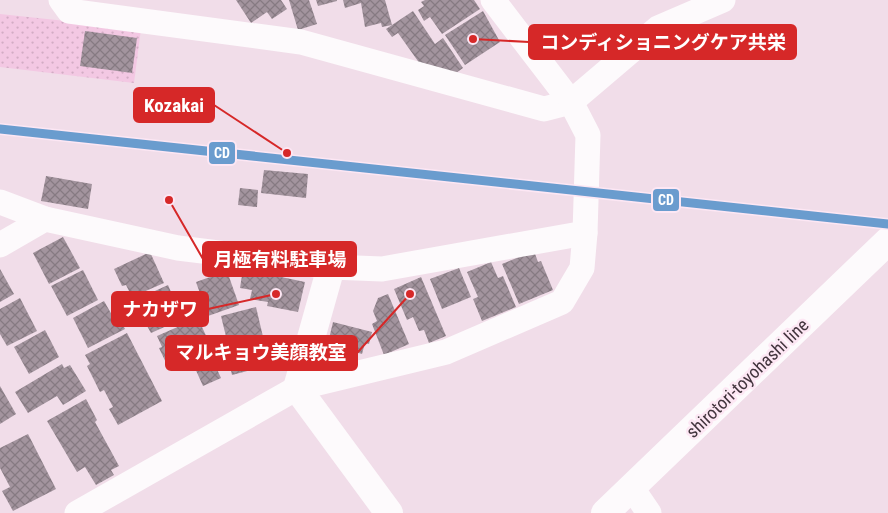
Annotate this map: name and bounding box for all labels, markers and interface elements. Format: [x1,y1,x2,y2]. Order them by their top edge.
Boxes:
callout: コンディショニングケア共栄 [529,25,796,59]
text: コンディショニングケア共栄 [540,31,786,54]
callout: Kozakai [134,88,214,122]
text: Kozakai [144,94,204,117]
line badge: CD [208,141,236,165]
text: CD [214,145,230,161]
line badge: CD [652,188,680,212]
text: CD [658,192,674,208]
callout: 月極有料駐車場 [203,242,356,276]
text: 月極有料駐車場 [213,248,347,271]
callout: ナカザワ [112,292,208,326]
text: ナカザワ [122,298,198,321]
street label: shirotori-toyohashi line [681,314,813,442]
callout: マルキョウ美顔教室 [166,336,357,370]
text: マルキョウ美顔教室 [175,341,347,364]

